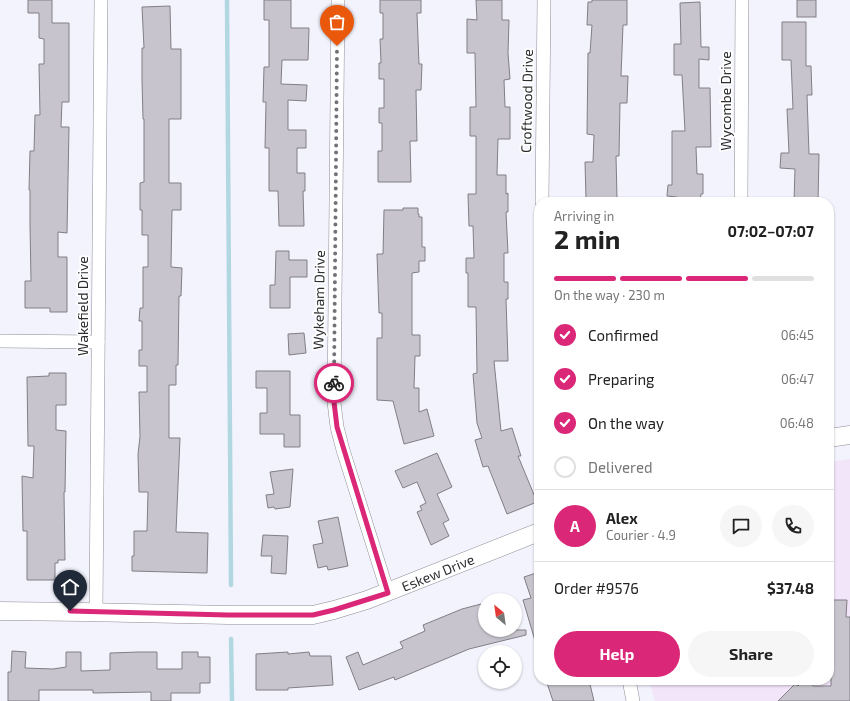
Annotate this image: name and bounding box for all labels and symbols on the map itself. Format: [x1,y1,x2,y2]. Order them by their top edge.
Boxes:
pin [320,5,354,46]
street label: Croftwood Drive [517,49,536,153]
street label: Wycombe Drive [717,51,734,151]
street label: Wykeham Drive [309,250,328,350]
street label: Wakefield Drive [74,256,91,356]
courier [314,363,354,403]
street label: Eskew Drive [399,550,477,595]
pin [53,570,87,611]
north arrow [478,593,522,637]

